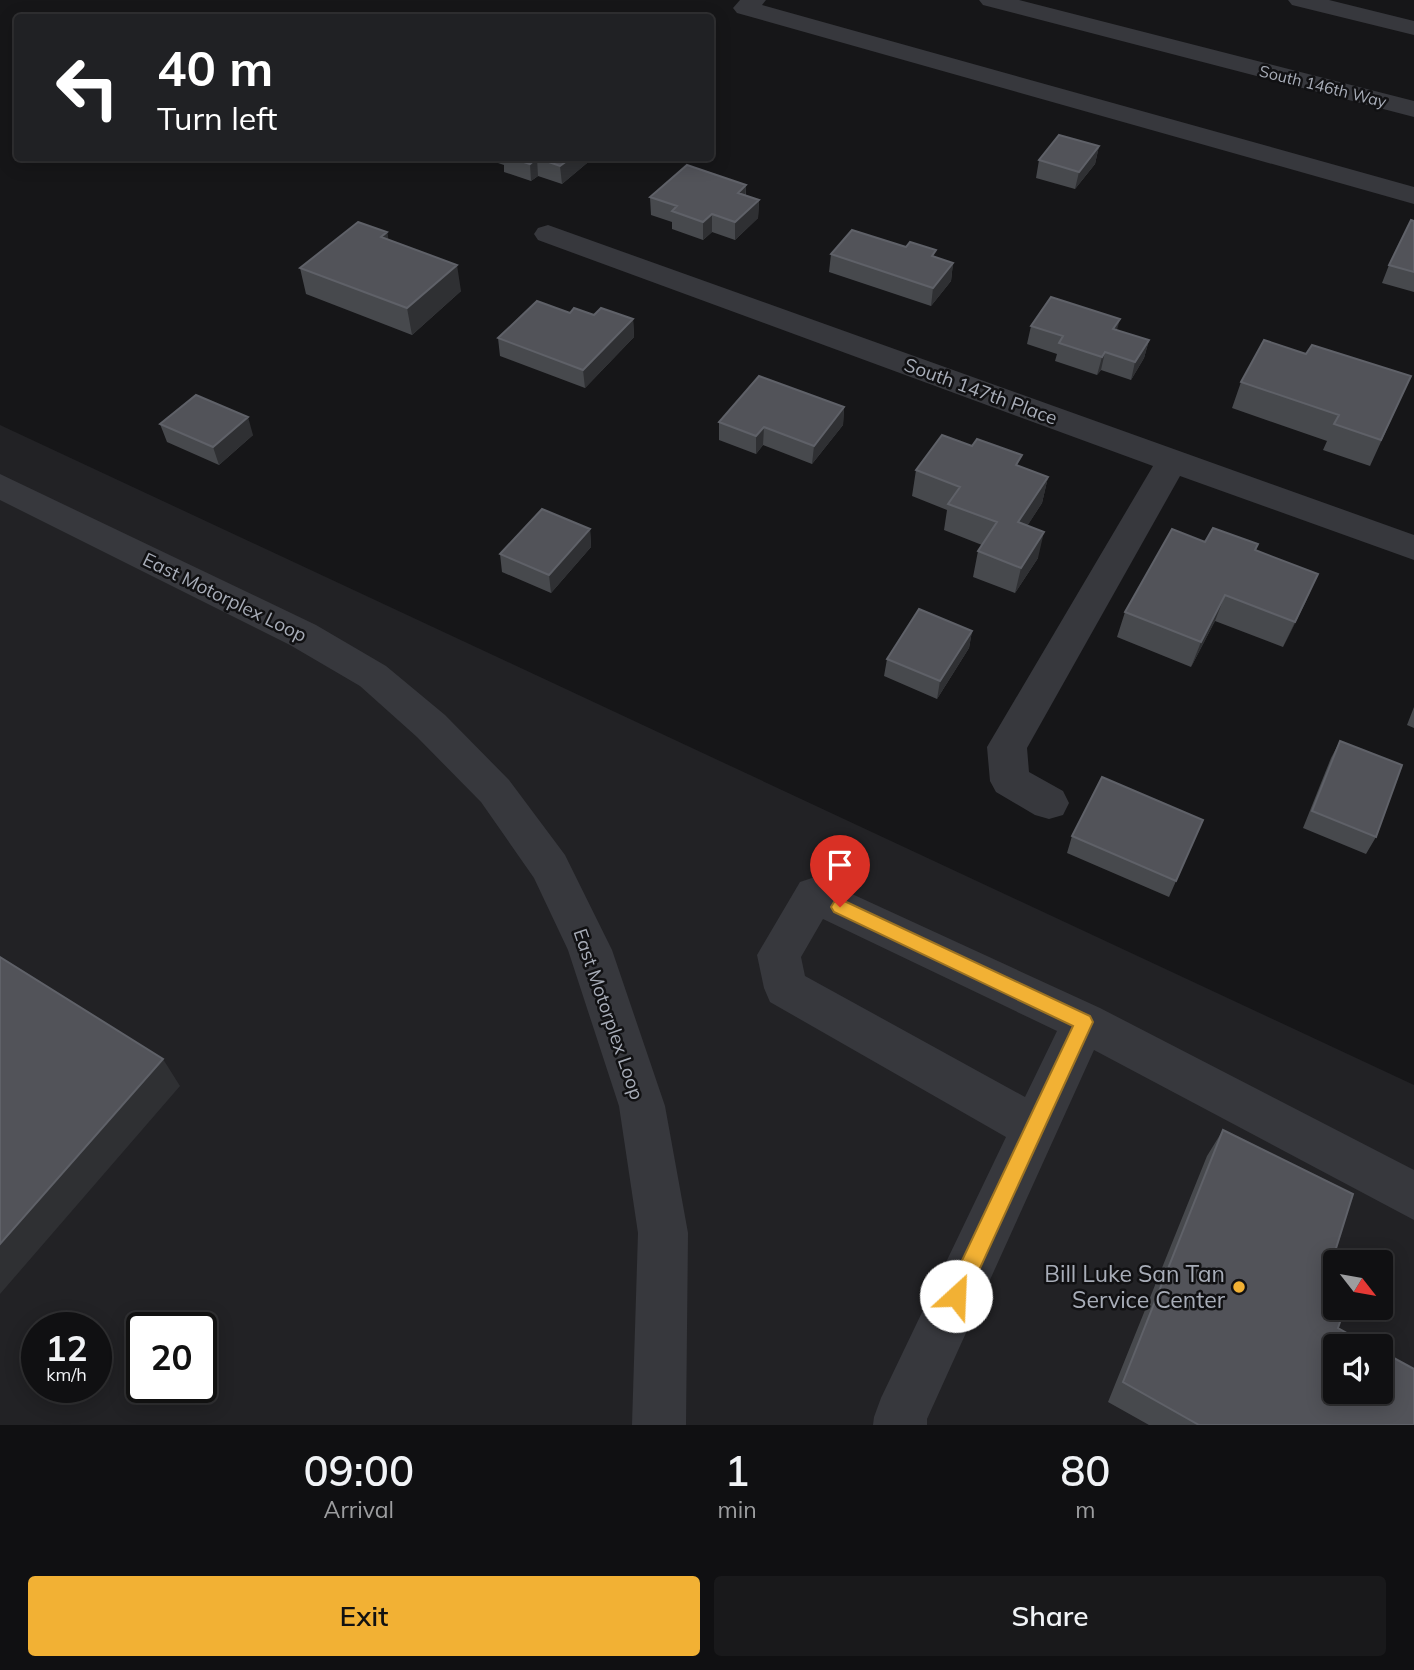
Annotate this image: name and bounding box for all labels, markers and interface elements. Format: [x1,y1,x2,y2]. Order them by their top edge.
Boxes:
text: 40 m [157,37,273,98]
icon: left [42,42,133,133]
street label: South 146th Way [1257,61,1389,112]
text: Turn left [157,98,277,138]
street label: South 147th Place [901,352,1061,430]
street label: East Motorplex Loop [139,547,311,647]
pin [810,835,870,907]
icon: arrive [821,846,859,884]
street label: East Motorplex Loop [568,925,650,1103]
north arrow [1323,1250,1393,1320]
map controls [1323,1250,1393,1404]
position arrow [919,1259,993,1333]
place label: Bill Luke San Tan Service Center [1044,1259,1226,1314]
marker: Bill Luke San Tan Service Center [1231,1279,1247,1295]
speed limit sign: 20 [126,1312,217,1403]
text: 12 [45,1326,88,1370]
button: sound [1323,1334,1393,1404]
text: km/h [46,1363,87,1386]
text: 09:00 [303,1444,414,1497]
text: 1 [725,1444,750,1497]
text: 80 [1060,1444,1111,1497]
text: Arrival [324,1495,394,1524]
text: min [718,1495,757,1524]
text: m [1075,1495,1095,1524]
button: Exit [28,1576,700,1656]
button: Share [714,1576,1386,1656]

